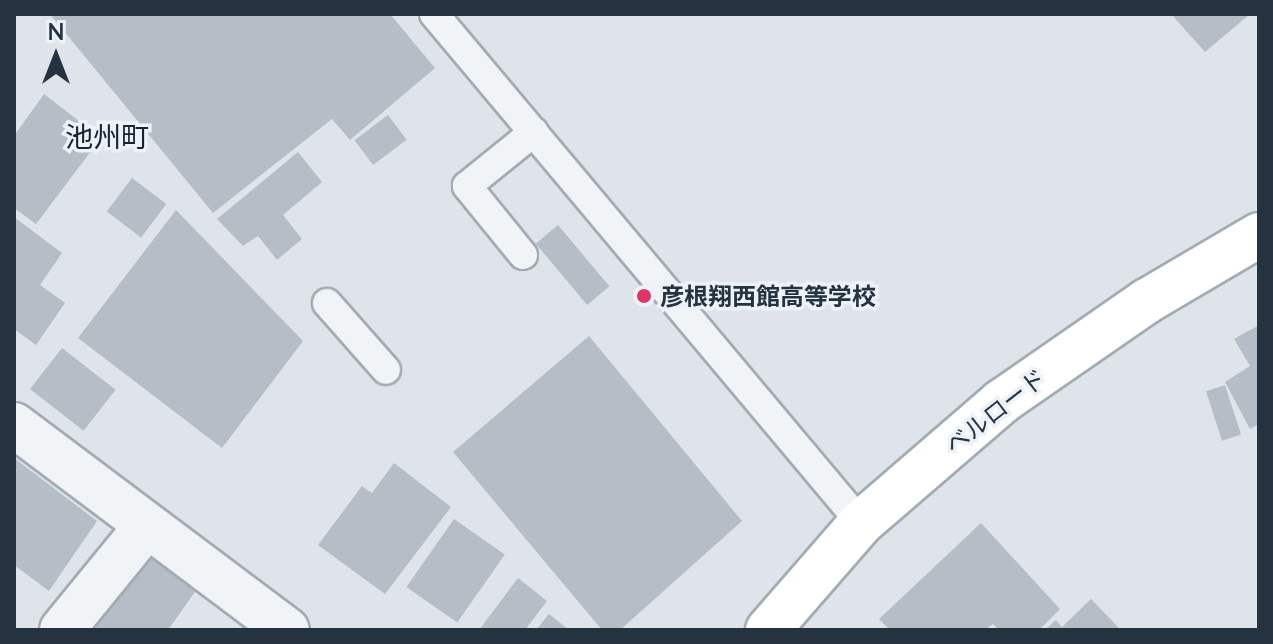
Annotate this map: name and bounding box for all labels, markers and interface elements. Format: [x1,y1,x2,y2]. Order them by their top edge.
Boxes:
north arrow [16,16,96,96]
text: N [48,18,64,45]
district label: 池州町 [65,119,149,153]
place label: 彦根翔西館高等学校 [660,282,876,310]
marker: 彦根翔西館高等学校 [635,287,653,305]
street label: ベルロード [939,363,1051,459]

